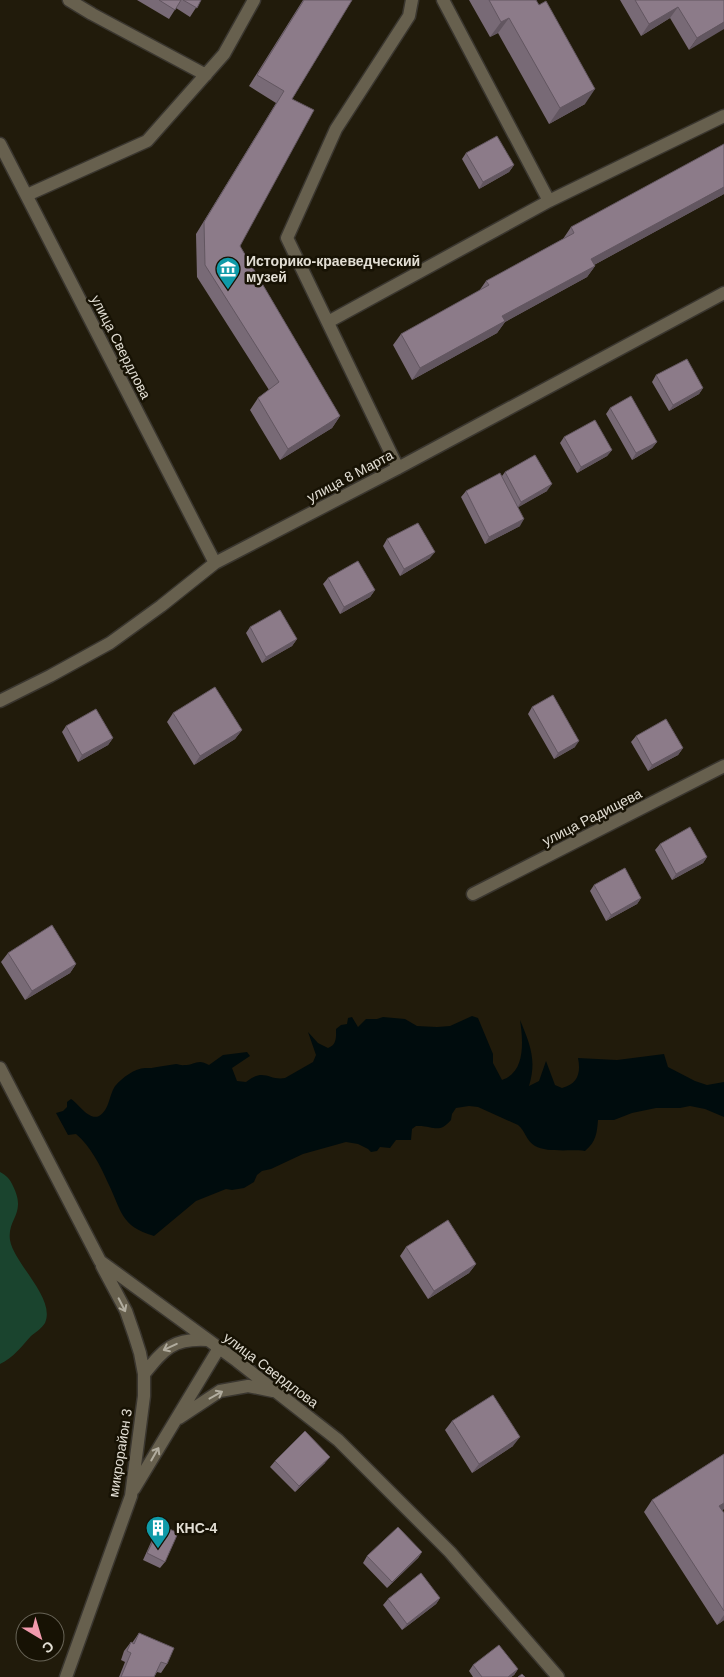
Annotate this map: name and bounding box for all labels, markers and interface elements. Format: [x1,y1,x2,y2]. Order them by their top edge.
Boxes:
place label: Историко-краеведческий музей [246,253,420,285]
museum icon: Историко-краеведческий музей [215,256,241,290]
street label: улица Свердлова [88,292,154,402]
street label: улица 8 Марта [304,446,396,505]
street label: улица Радищева [540,785,644,849]
one-way arrow [117,1297,127,1312]
street label: улица Свердлова [221,1329,322,1411]
one-way arrow [163,1343,178,1353]
one-way arrow [208,1389,223,1399]
street label: микрорайон 3 [105,1407,135,1499]
one-way arrow [151,1447,161,1461]
building icon: КНС-4 [145,1515,171,1549]
place label: КНС-4 [176,1520,217,1536]
north arrow [15,1612,65,1662]
text: С [39,1638,57,1657]

